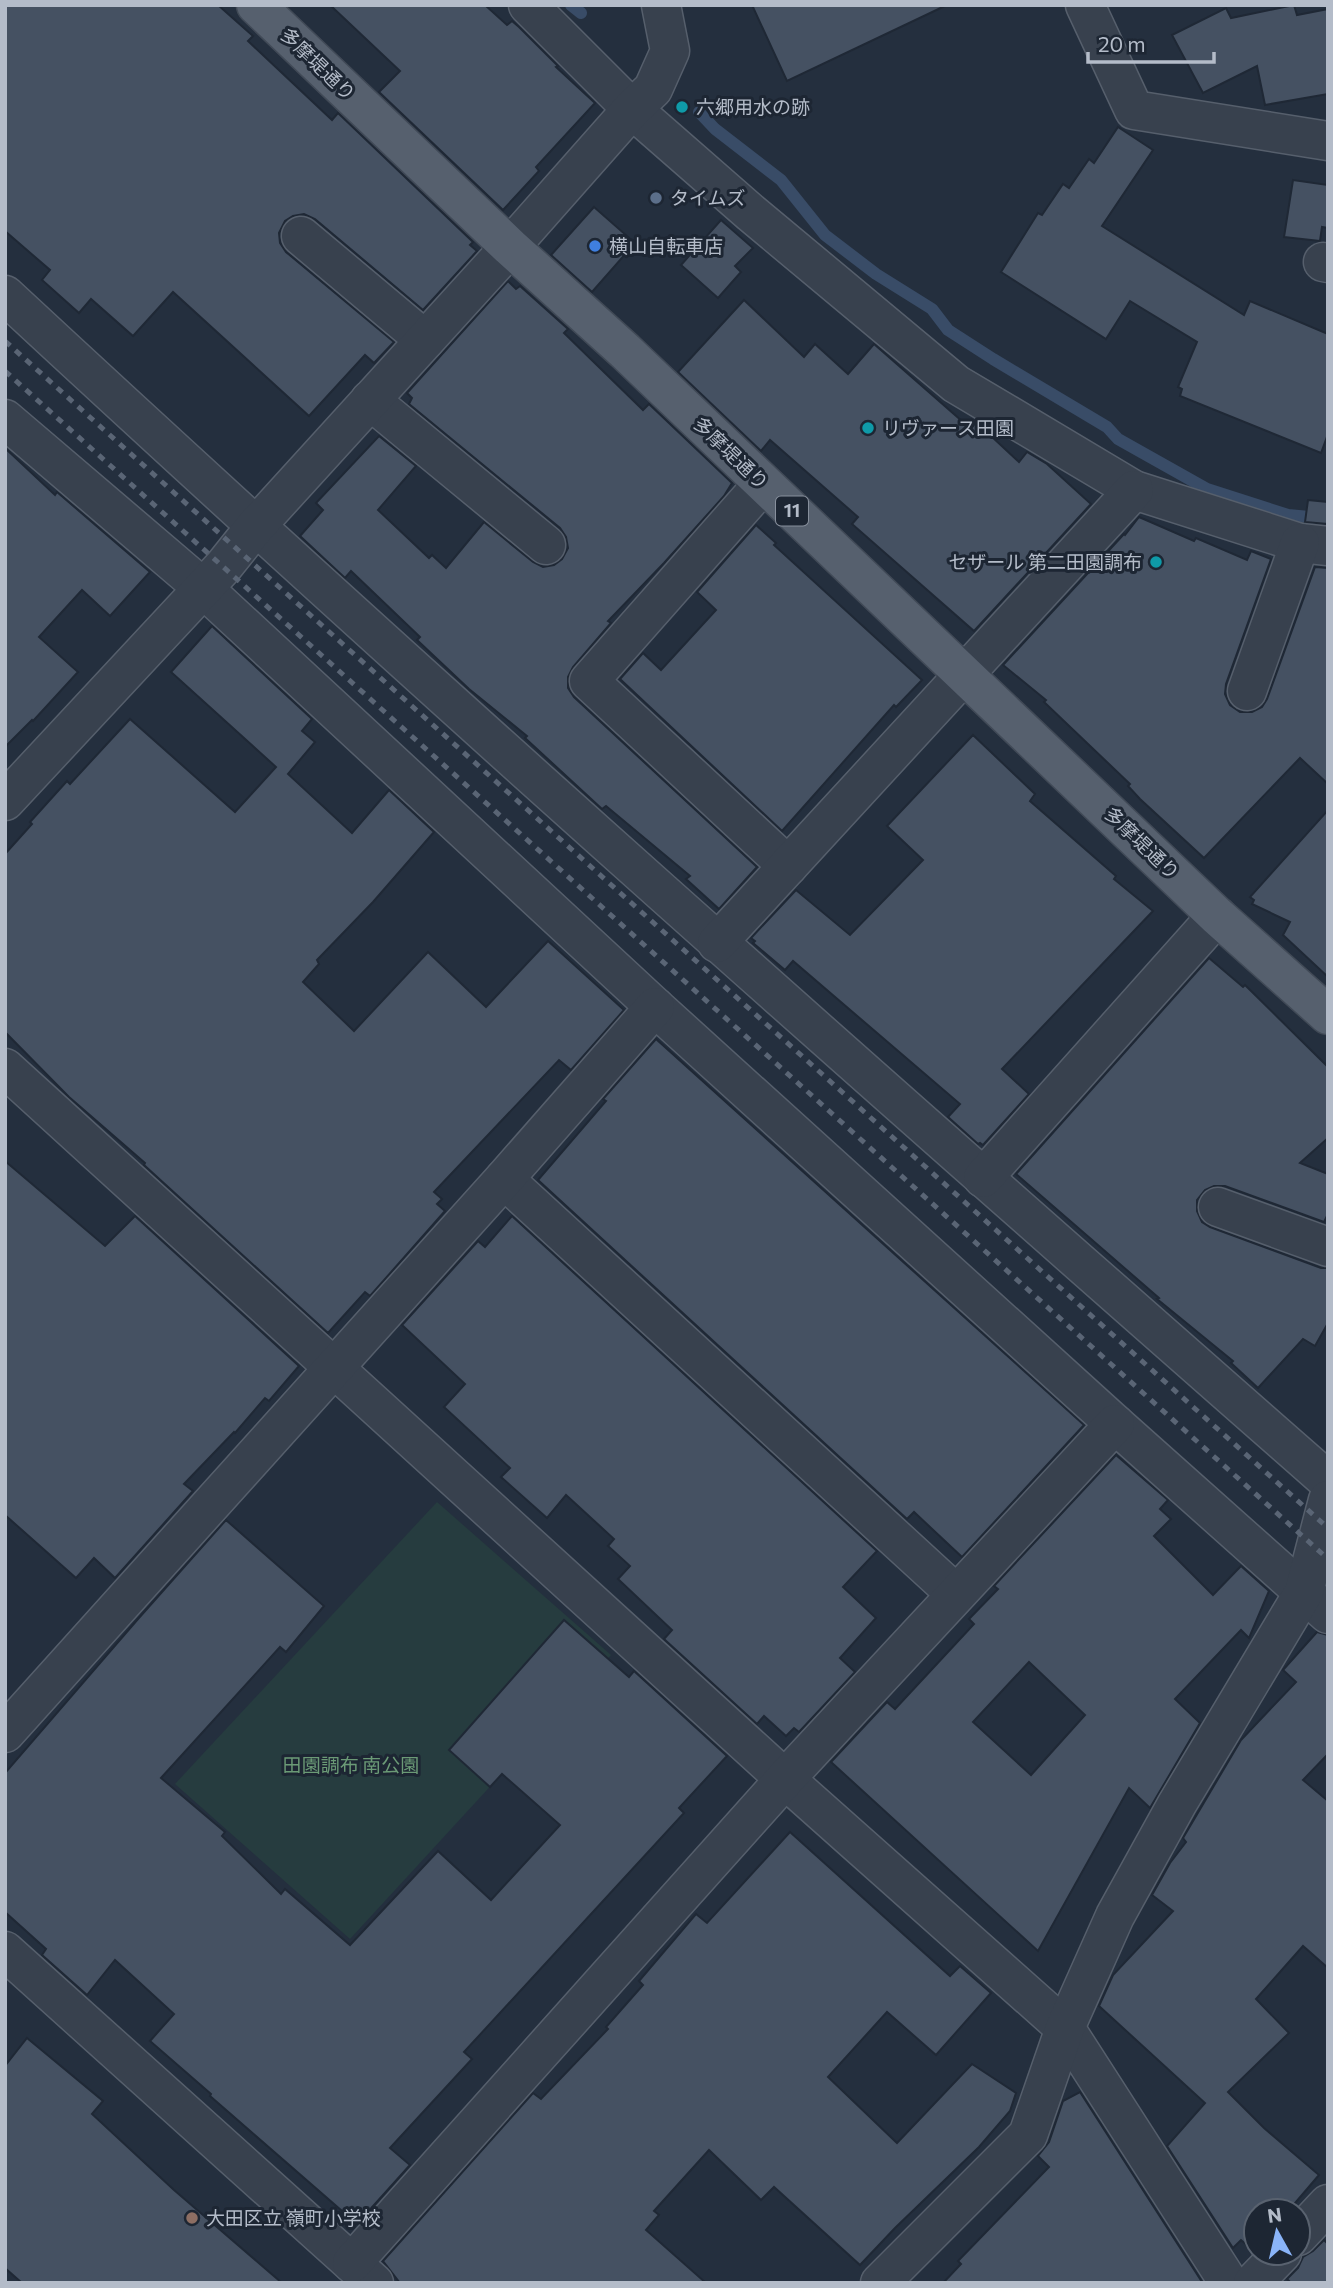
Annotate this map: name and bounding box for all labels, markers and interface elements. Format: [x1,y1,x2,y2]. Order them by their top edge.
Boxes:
scale bar [1088,21,1214,65]
street label: 多摩堤通り [276,22,361,105]
text: 20 m [1098,31,1146,56]
place label: 六郷用水の跡 [696,95,810,118]
marker: 六郷用水の跡 [674,99,690,115]
place label: タイムズ [670,186,746,209]
marker: タイムズ [648,190,664,206]
place label: 横山自転車店 [609,234,723,257]
marker: 横山自転車店 [587,238,603,254]
street label: 多摩堤通り [689,411,774,494]
place label: リヴァース田園 [882,416,1014,439]
marker: リヴァース田園 [860,420,876,436]
road number: 11 [776,496,808,526]
place label: セザール 第二田園調布 [948,550,1142,573]
marker: セザール 第二田園調布 [1148,554,1164,570]
street label: 多摩堤通り [1100,801,1185,884]
park label: 田園調布 南公園 [283,1753,419,1776]
north arrow [1242,2197,1312,2267]
text: N [1266,2202,1283,2227]
place label: 大田区立 嶺町小学校 [206,2206,381,2229]
marker: 大田区立 嶺町小学校 [184,2210,200,2226]

